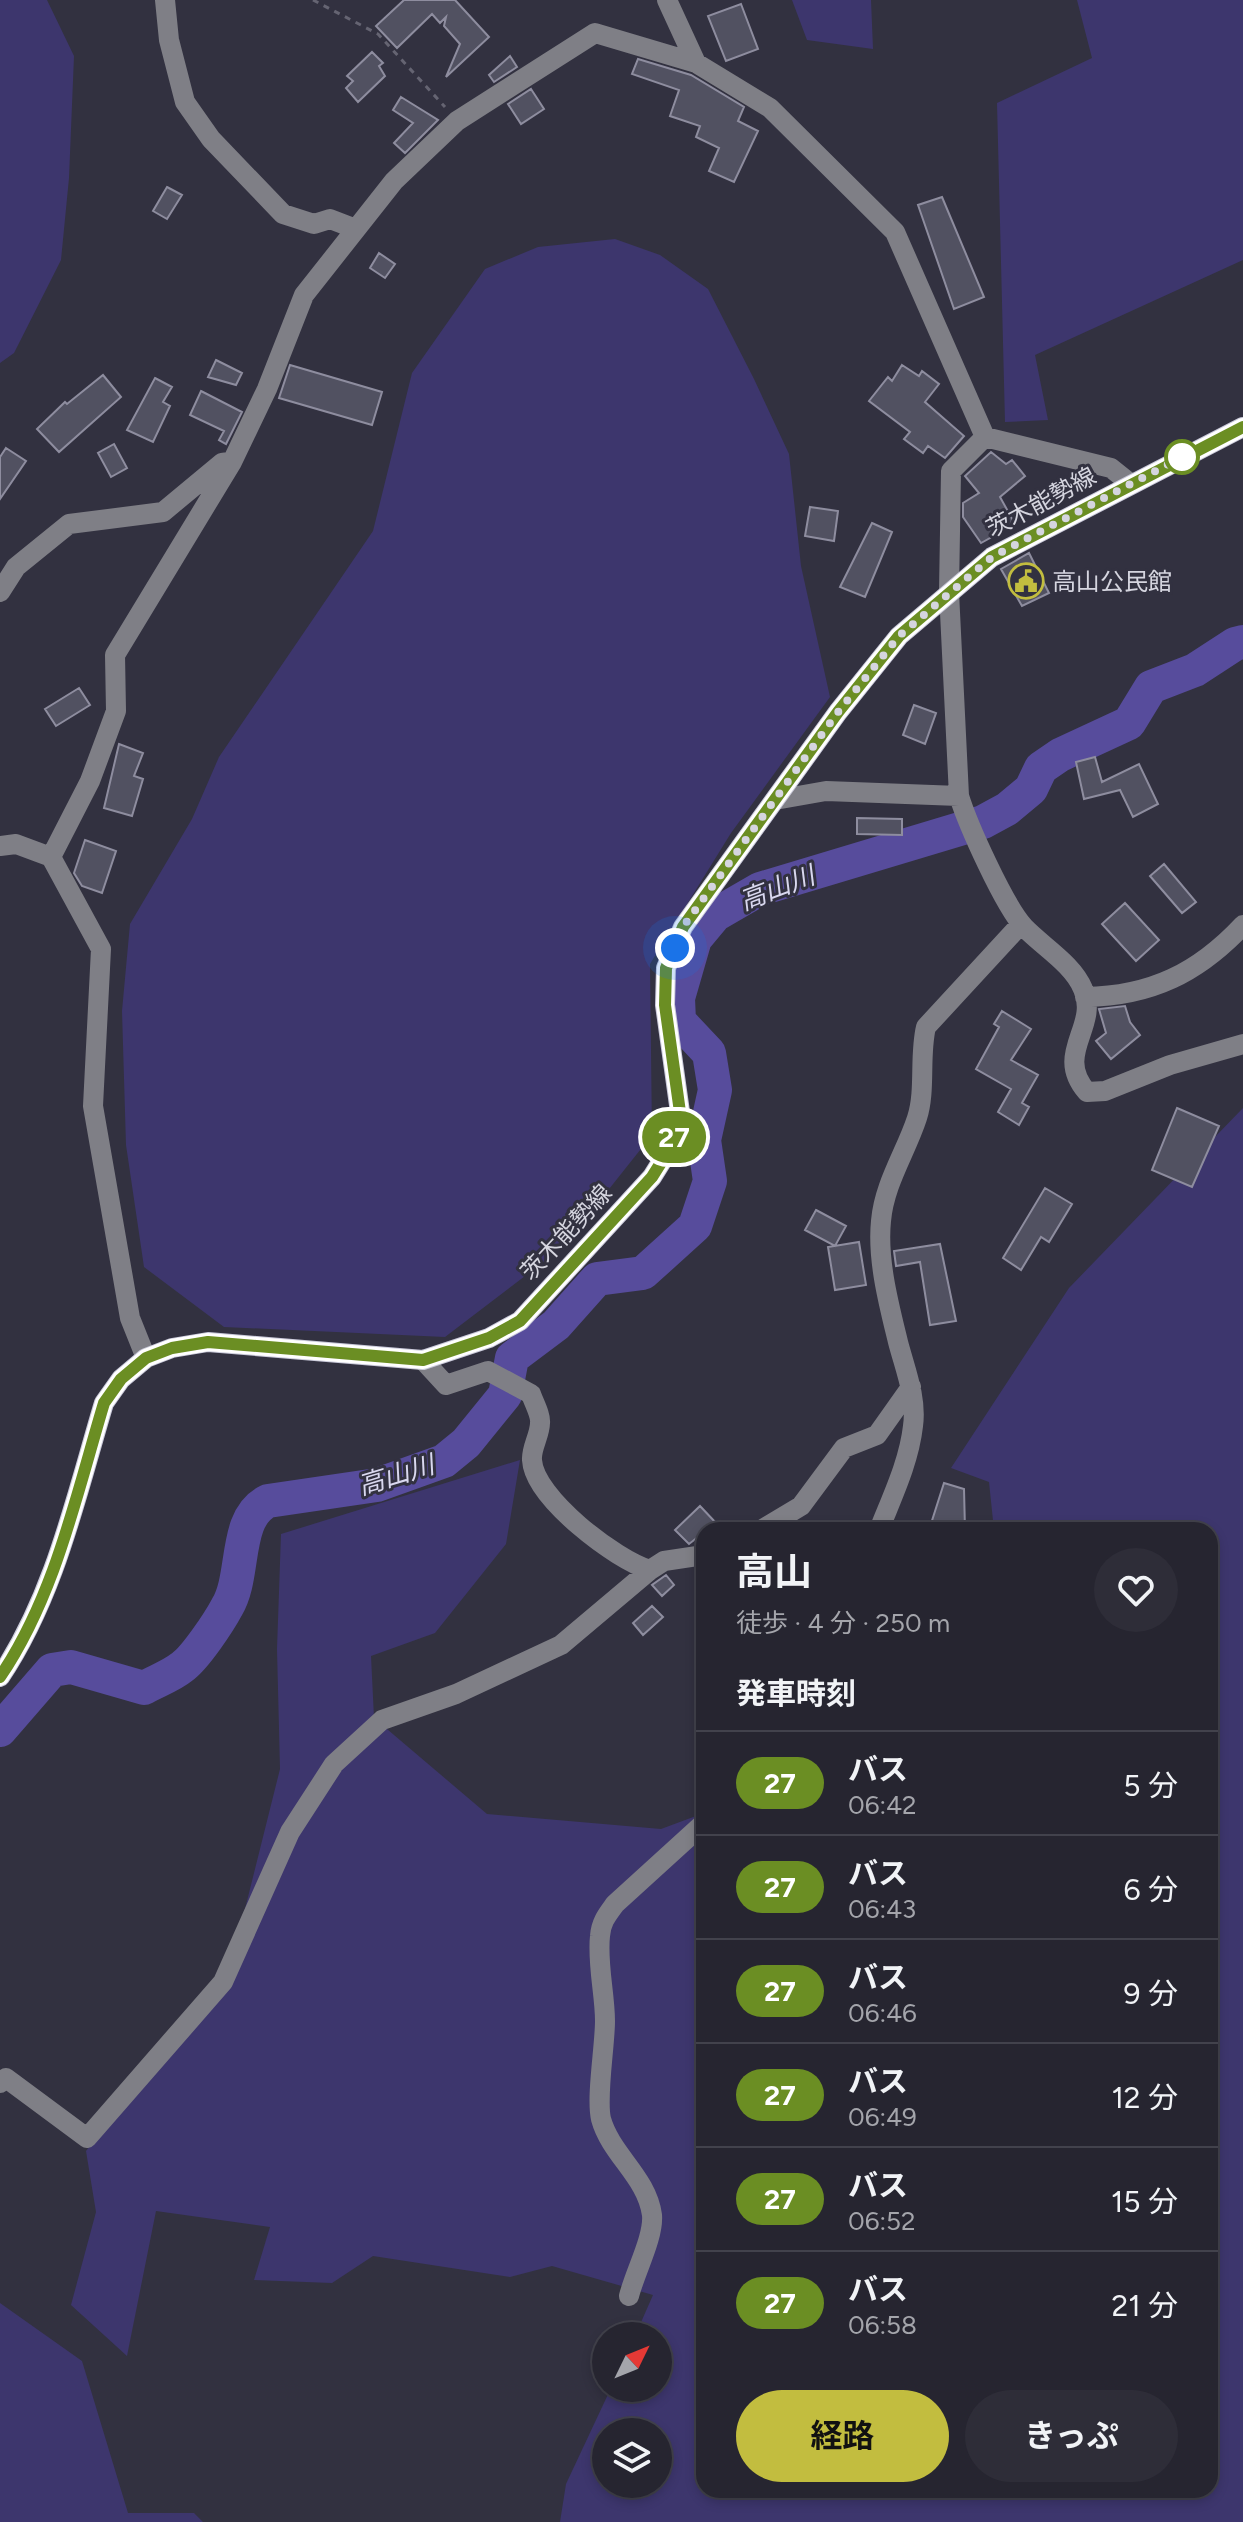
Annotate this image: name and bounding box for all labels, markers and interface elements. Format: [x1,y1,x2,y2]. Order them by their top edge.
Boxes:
unlabelled marker [1165,440,1199,474]
street label: 茨木能勢線 [981,461,1101,543]
public building icon: 高山公民館 [1007,562,1045,600]
place label: 高山公民館 [1052,567,1172,596]
water label: 高山川 [735,858,822,917]
your location [655,928,695,968]
line badge: 27 [638,1111,710,1163]
text: 27 [658,1120,690,1154]
street label: 茨木能勢線 [514,1178,618,1286]
water label: 高山川 [354,1447,441,1502]
button: heart [1094,1548,1178,1632]
text: 高山 [736,1549,812,1595]
text: 徒歩 · 4 分 · 250 m [736,1607,950,1639]
text: 発車時刻 [736,1675,856,1712]
text: バス [848,1751,908,1788]
text: 27 [764,1766,796,1800]
text: 5 分 [1123,1767,1178,1804]
text: 06:42 [848,1789,917,1821]
text: バス [848,1855,908,1892]
text: 27 [764,1870,796,1904]
text: 6 分 [1124,1871,1178,1908]
text: 06:43 [848,1893,916,1925]
text: バス [848,1959,908,1996]
text: 27 [764,1974,796,2008]
text: 9 分 [1124,1975,1178,2012]
text: 06:46 [848,1997,917,2029]
text: バス [848,2063,908,2100]
text: 27 [764,2078,796,2112]
text: 12 分 [1111,2079,1178,2116]
text: 06:49 [848,2101,917,2133]
text: バス [848,2167,908,2204]
text: 27 [764,2182,796,2216]
text: 15 分 [1111,2183,1178,2220]
text: 06:52 [848,2205,915,2237]
text: バス [848,2271,908,2308]
text: 27 [764,2286,796,2320]
text: 21 分 [1111,2287,1178,2324]
text: 06:58 [848,2309,917,2341]
north arrow [592,2322,672,2402]
map controls [592,2322,672,2498]
button: 経路 [736,2390,949,2482]
button: きっぷ [965,2390,1178,2482]
button: layers [592,2418,672,2498]

